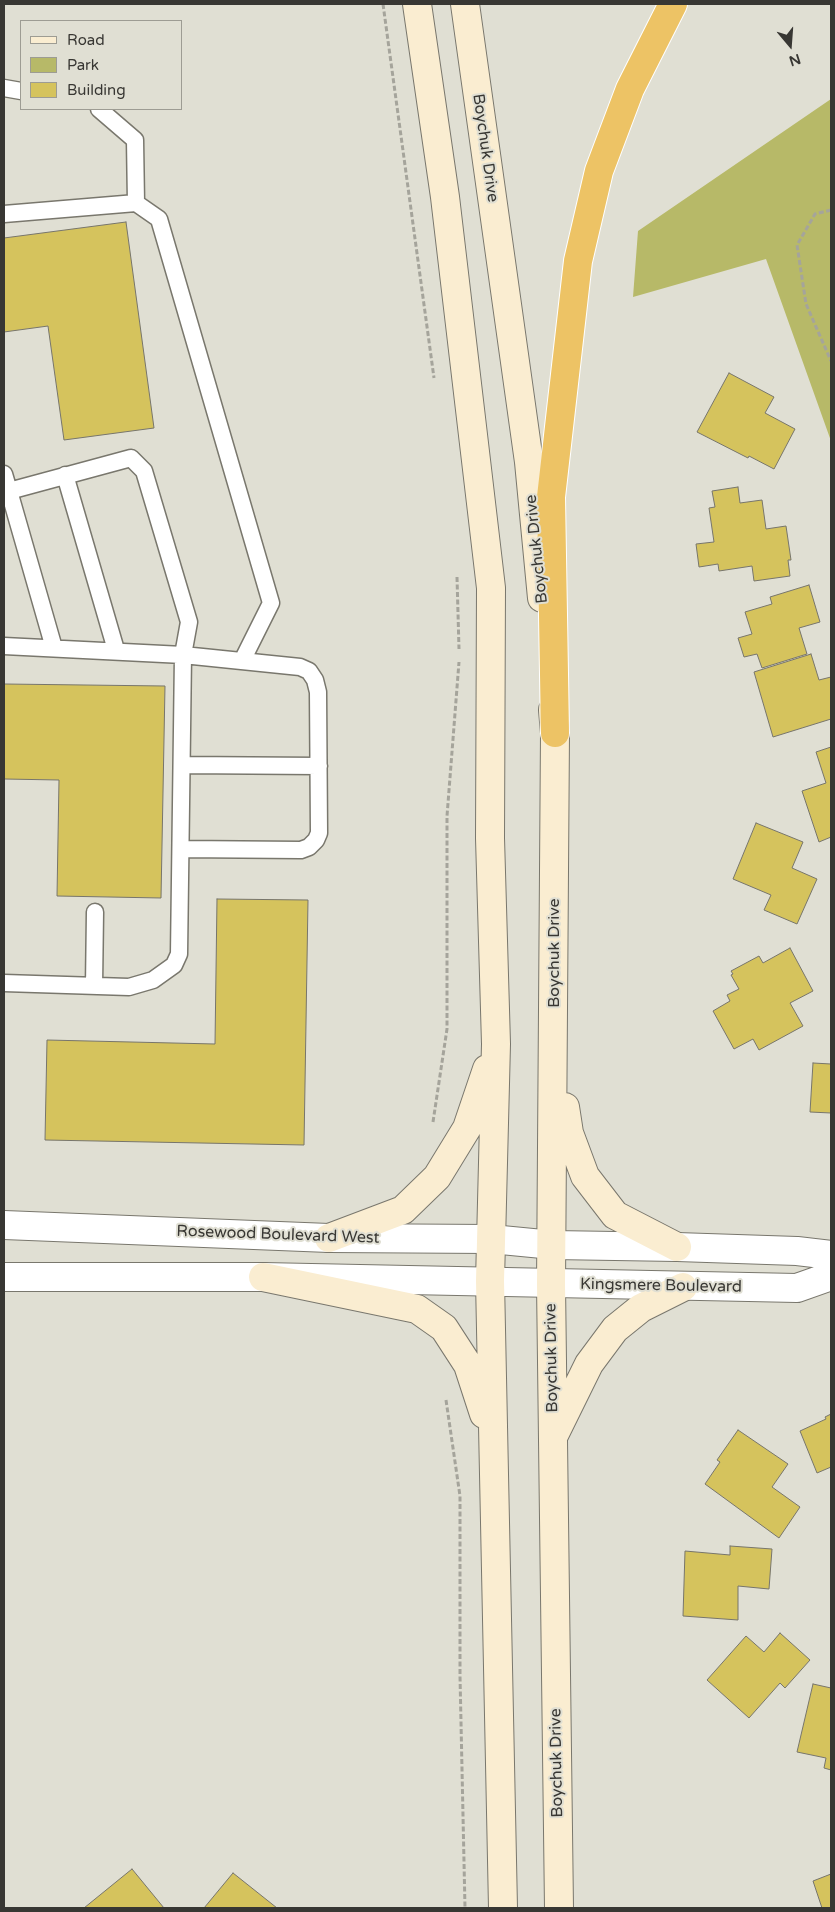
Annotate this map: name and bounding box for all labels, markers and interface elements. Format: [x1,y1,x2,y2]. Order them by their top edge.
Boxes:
legend [20,20,182,110]
north arrow [765,20,815,70]
text: Road [67,31,105,49]
text: N [787,50,803,70]
text: Park [67,56,99,74]
text: Building [67,81,126,99]
street label: Boychuk Drive [468,93,502,203]
street label: Boychuk Drive [522,494,552,604]
street label: Boychuk Drive [545,898,565,1008]
street label: Rosewood Boulevard West [176,1222,380,1248]
street label: Kingsmere Boulevard [580,1275,742,1297]
street label: Boychuk Drive [541,1303,563,1413]
street label: Boychuk Drive [546,1708,568,1818]

